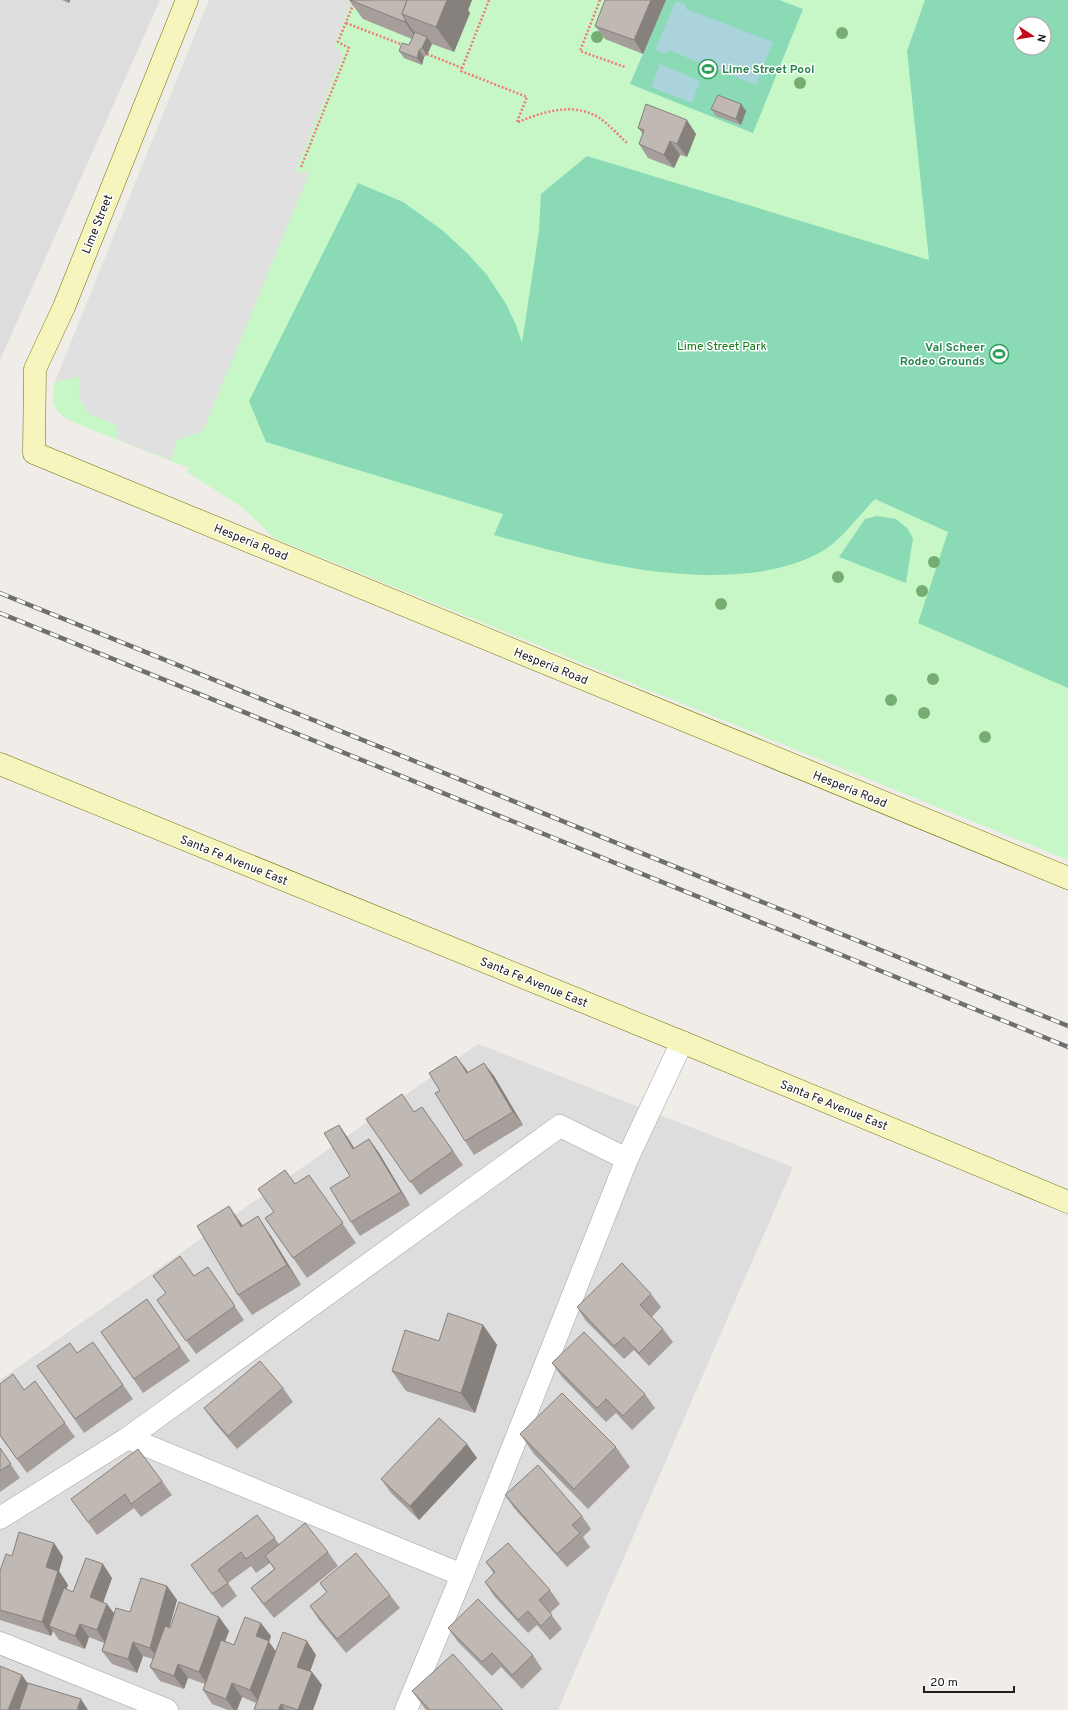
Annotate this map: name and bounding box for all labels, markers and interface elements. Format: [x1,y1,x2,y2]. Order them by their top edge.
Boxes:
north arrow [1012,16,1052,56]
text: N [1033,33,1048,43]
sports icon: Lime Street Pool [697,58,719,80]
place label: Lime Street Pool [722,62,815,78]
street label: Lime Street [79,192,117,256]
park label: Lime Street Park [677,339,767,355]
place label: Val Scheer Rodeo Grounds [900,340,985,370]
sports icon: Val Scheer Rodeo Grounds [988,343,1010,365]
street label: Hesperia Road [211,521,290,565]
street label: Hesperia Road [511,645,590,689]
street label: Hesperia Road [810,768,889,812]
street label: Santa Fe Avenue East [177,832,290,890]
street label: Santa Fe Avenue East [477,954,590,1012]
street label: Santa Fe Avenue East [777,1077,890,1135]
scale bar [924,1668,1014,1694]
text: 20 m [930,1675,958,1691]

